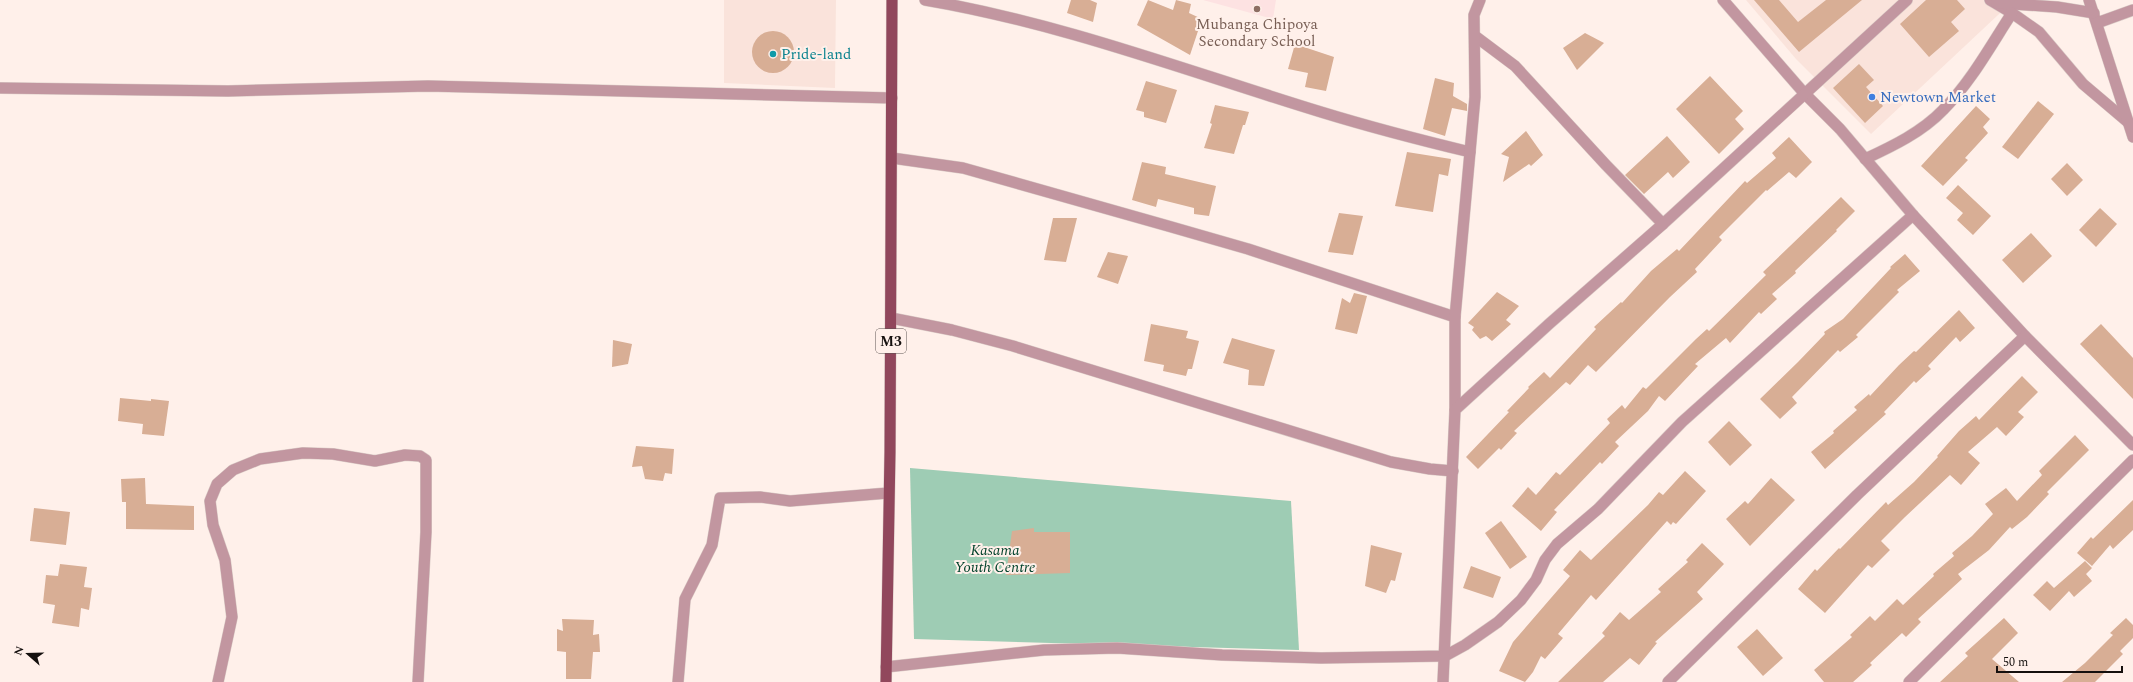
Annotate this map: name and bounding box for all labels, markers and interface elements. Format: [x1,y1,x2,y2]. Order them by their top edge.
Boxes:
marker: Mubanga Chipoya Secondary School [1252,4,1262,14]
place label: Mubanga Chipoya Secondary School [1196,13,1319,53]
place label: Pride-land [781,43,851,66]
marker: Pride-land [768,49,778,59]
place label: Newtown Market [1880,86,1996,109]
marker: Newtown Market [1867,92,1877,102]
road number: M3 [876,329,906,353]
park label: Kasama Youth Centre [954,539,1036,579]
north arrow [8,634,48,674]
text: N [10,644,29,658]
scale bar [1997,648,2122,674]
text: 50 m [2003,653,2028,672]

